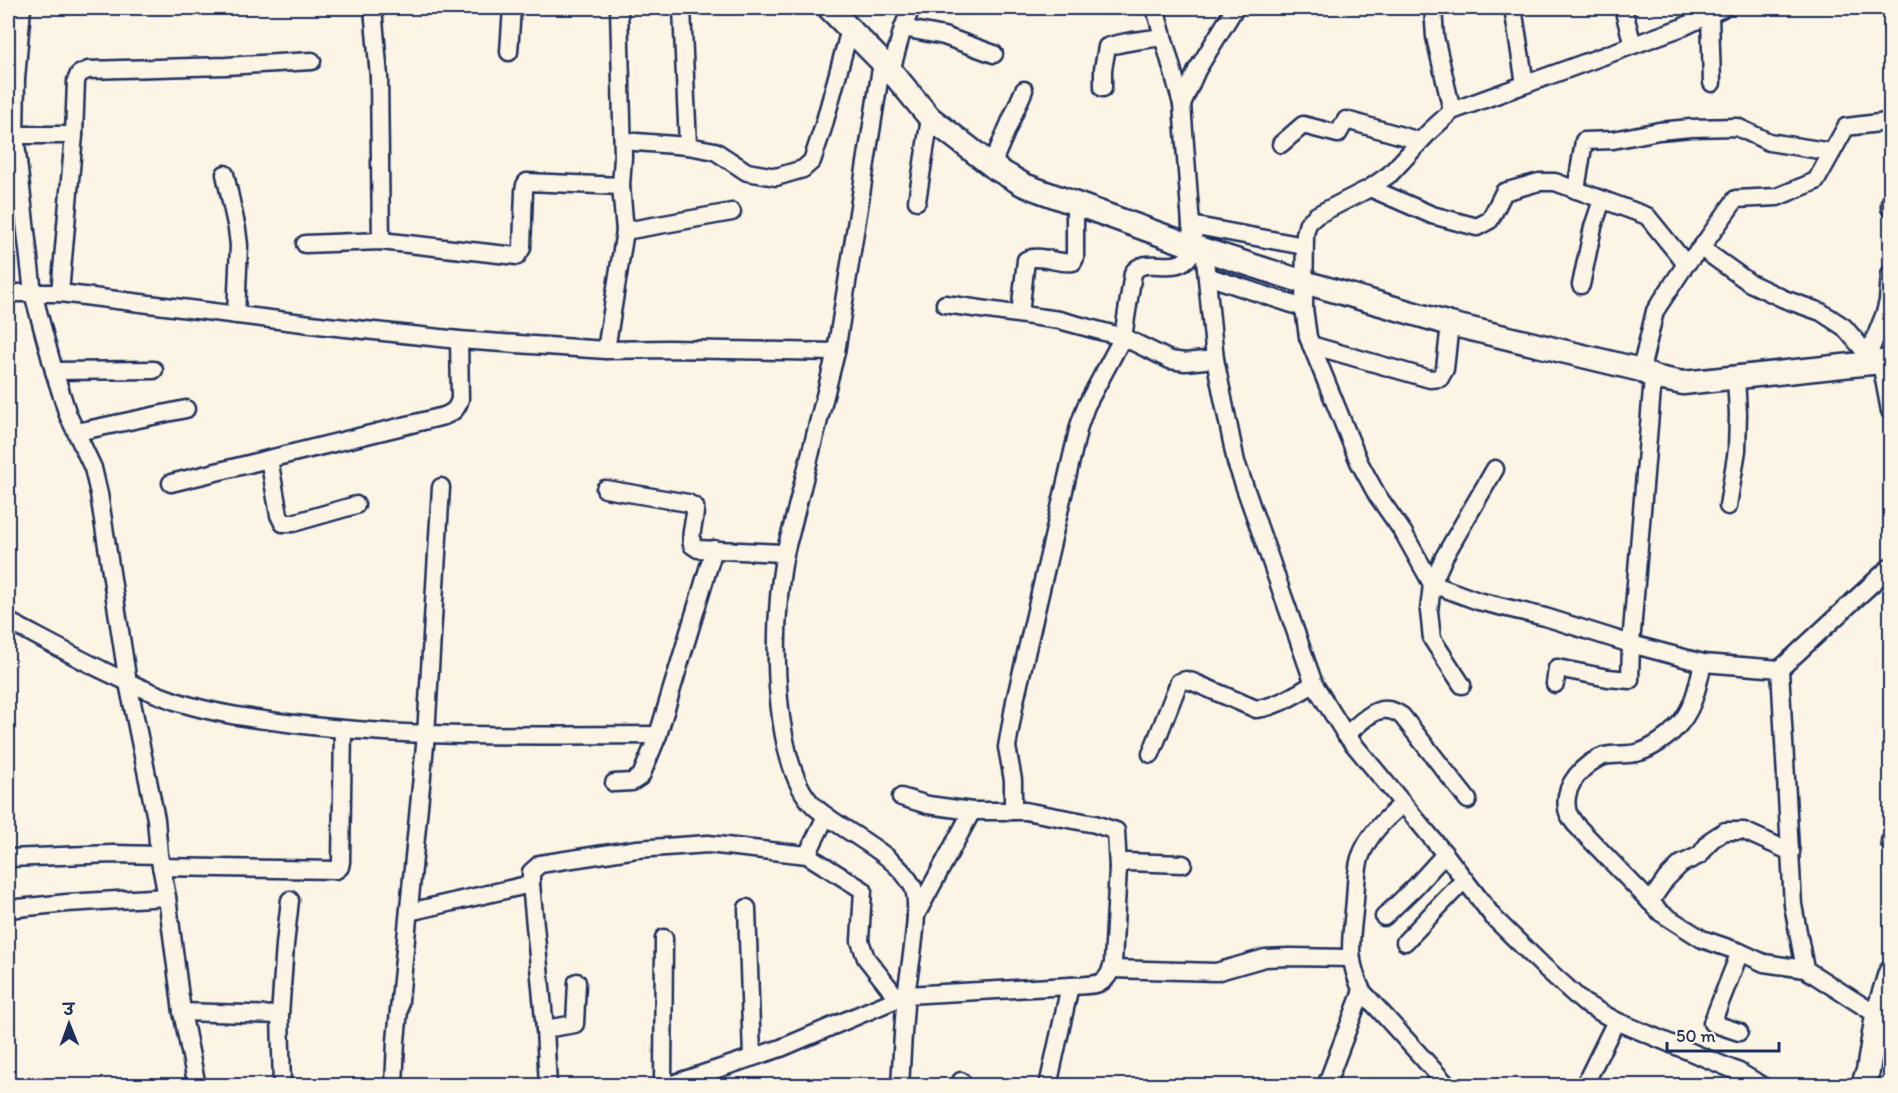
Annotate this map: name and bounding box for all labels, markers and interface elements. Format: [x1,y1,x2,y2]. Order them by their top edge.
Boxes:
north arrow [39,994,99,1054]
text: उ [61,1000,76,1019]
scale bar [1667,1015,1780,1053]
text: 50 m [1676,1025,1716,1047]

